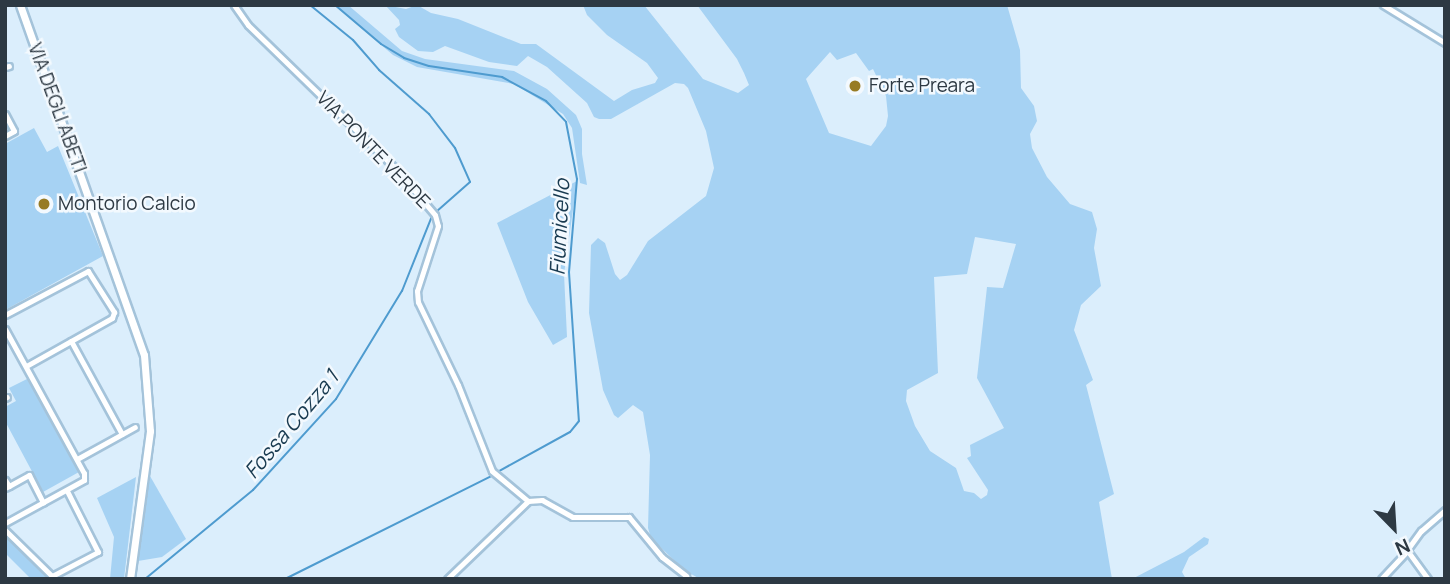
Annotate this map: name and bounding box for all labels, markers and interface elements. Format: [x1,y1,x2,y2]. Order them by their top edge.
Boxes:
street label: VIA DEGLI ABETI [23,40,91,176]
place label: Forte Preara [869,75,975,97]
marker: Forte Preara [847,78,863,94]
street label: VIA PONTE VERDE [311,87,435,213]
water label: Fiumicello [544,178,574,276]
place label: Montorio Calcio [58,193,196,215]
marker: Montorio Calcio [36,196,52,212]
water label: Fossa Cozza 1 [239,365,343,483]
north arrow [1359,493,1429,563]
text: N [1391,533,1414,562]

